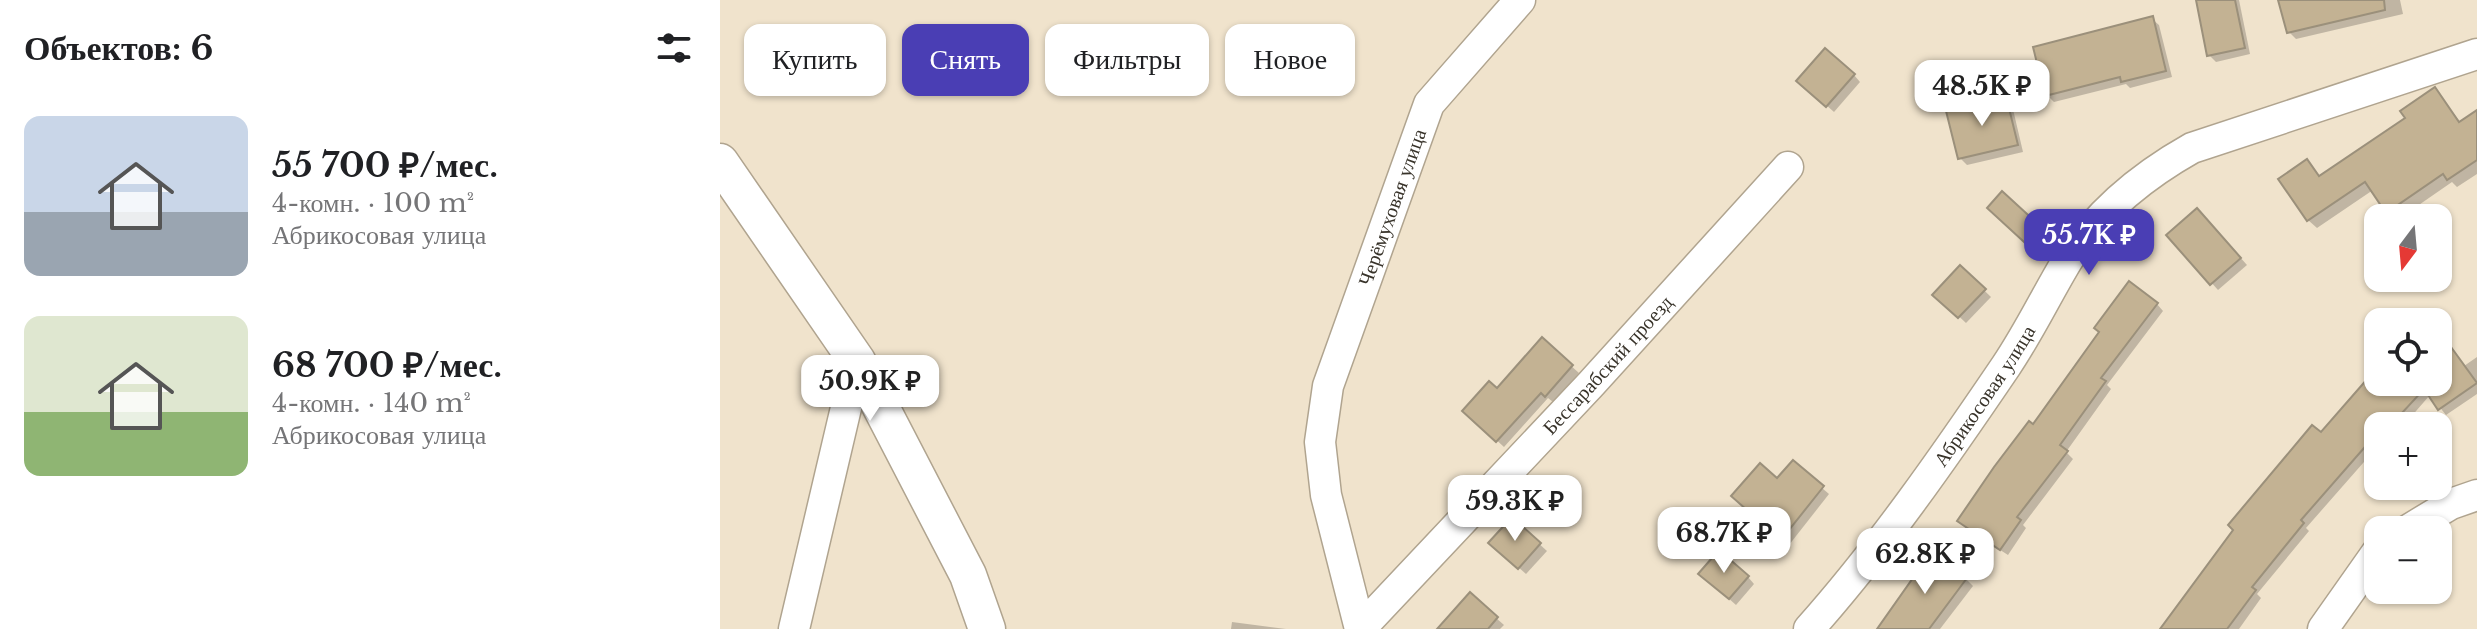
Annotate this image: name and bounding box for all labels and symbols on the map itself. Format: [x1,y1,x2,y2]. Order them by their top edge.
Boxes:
pin: 48.5K ₽ [1908,60,2056,128]
street label: Черёмуховая улица [1353,125,1431,289]
north arrow [2364,204,2452,292]
pin: 55.7K ₽ [2015,209,2163,277]
street label: Бессарабский проезд [1538,290,1678,439]
street label: Абрикосовая улица [1928,321,2040,471]
pin: 50.9K ₽ [796,355,944,423]
pin: 59.3K ₽ [1441,475,1589,543]
pin: 68.7K ₽ [1650,507,1798,575]
pin: 62.8K ₽ [1851,528,1999,596]

